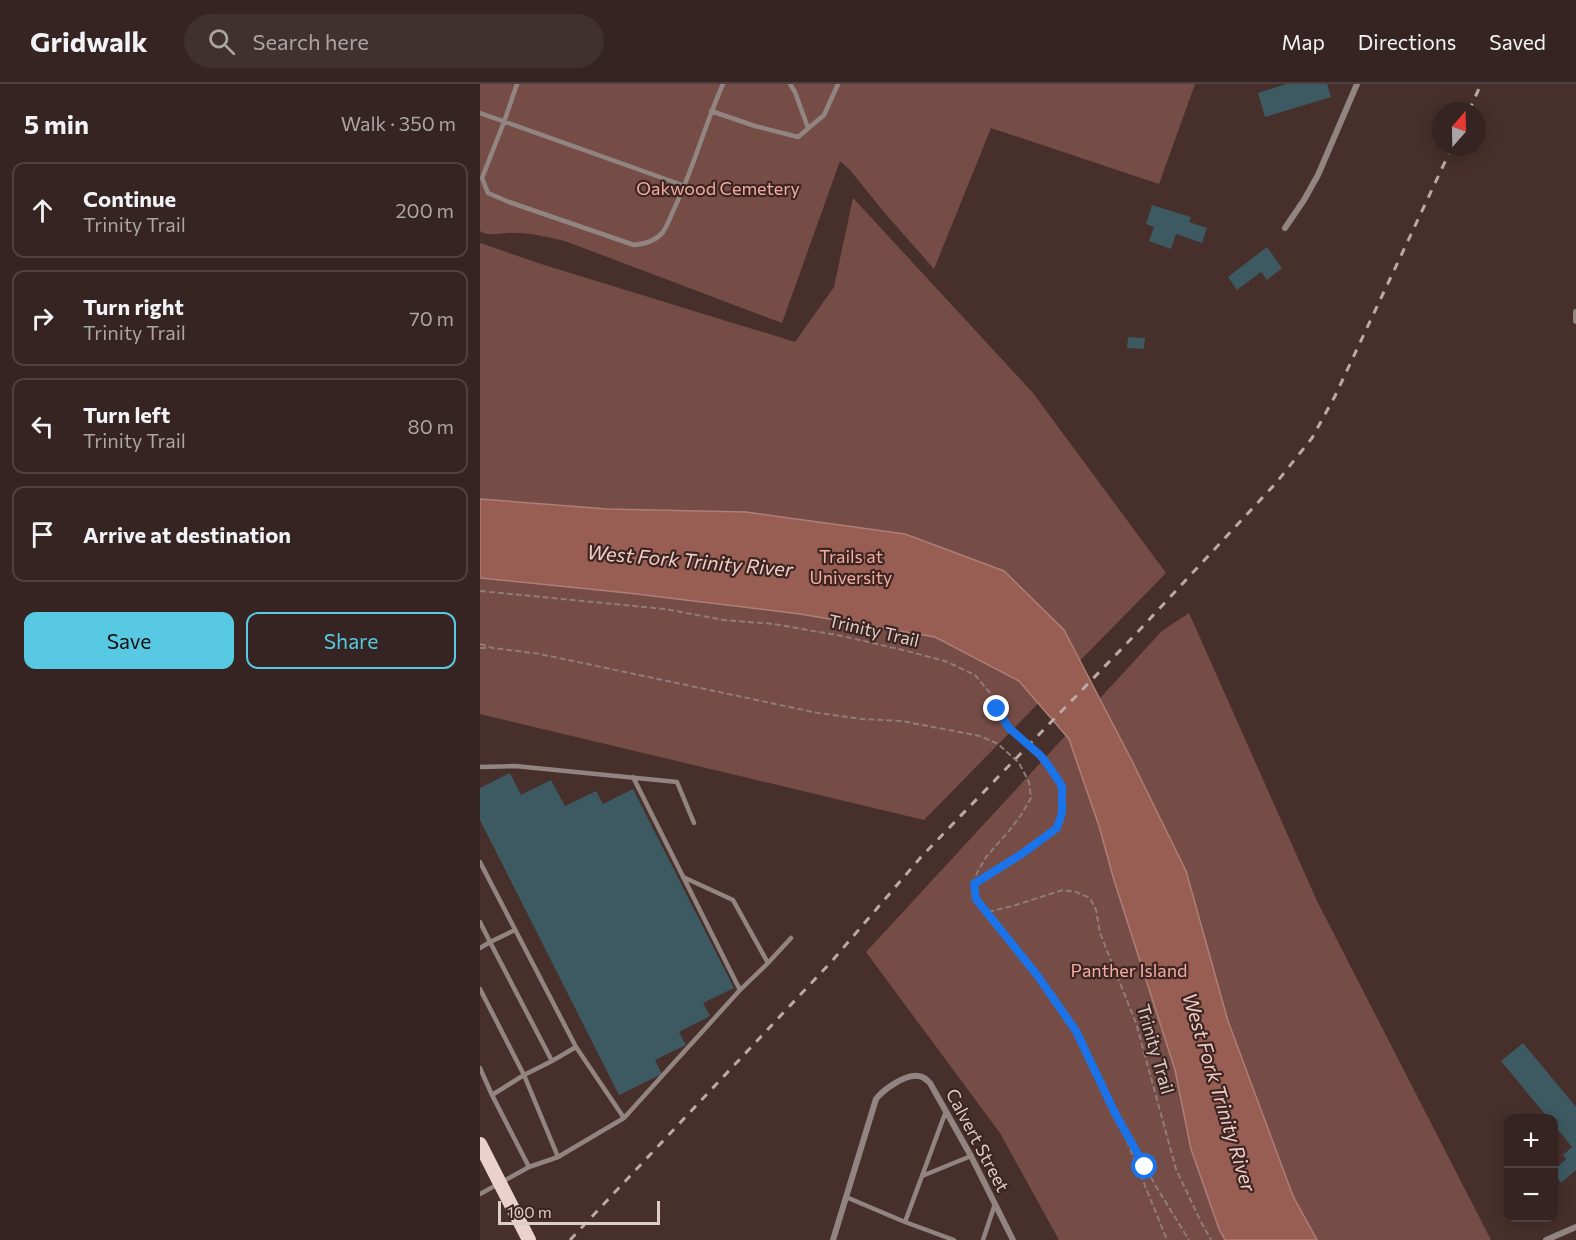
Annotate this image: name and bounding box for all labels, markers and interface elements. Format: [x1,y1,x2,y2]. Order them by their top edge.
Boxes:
search box [184,14,604,68]
text: Gridwalk [30,24,148,58]
icon: search [205,25,238,58]
text: Search here [253,28,369,55]
text: Map [1282,29,1325,54]
text: Directions [1358,29,1456,54]
text: Saved [1489,29,1546,54]
north arrow [1432,102,1486,156]
text: 5 min [24,108,89,139]
text: Walk · 350 m [341,111,456,135]
park label: Oakwood Cemetery [636,177,800,199]
text: Continue [83,185,176,212]
icon: ahead [26,194,59,227]
text: 200 m [396,198,454,222]
text: Trinity Trail [83,212,186,236]
text: Turn right [83,293,184,320]
icon: right [26,302,59,335]
text: 70 m [409,306,454,330]
text: Trinity Trail [83,320,186,344]
text: Turn left [83,401,170,428]
icon: left [26,410,59,443]
text: 80 m [408,414,454,438]
text: Trinity Trail [83,428,186,452]
icon: arrive [26,518,59,551]
text: Arrive at destination [83,521,291,548]
water label: West Fork Trinity River [586,539,795,581]
park label: Trails at University [810,545,892,588]
street label: Trinity Trail [826,609,922,651]
button: Save [24,612,234,669]
button: Share [246,612,456,669]
route end [983,695,1009,721]
park label: Panther Island [1071,959,1187,981]
water label: West Fork Trinity River [1178,990,1262,1195]
street label: Trinity Trail [1133,1001,1179,1097]
street label: Calvert Street [942,1085,1014,1195]
map controls [1504,1114,1558,1222]
button: + [1504,1114,1558,1168]
route start [1131,1153,1157,1179]
button: − [1504,1168,1558,1222]
scale bar [498,1198,660,1226]
text: 100 m [507,1202,552,1221]

